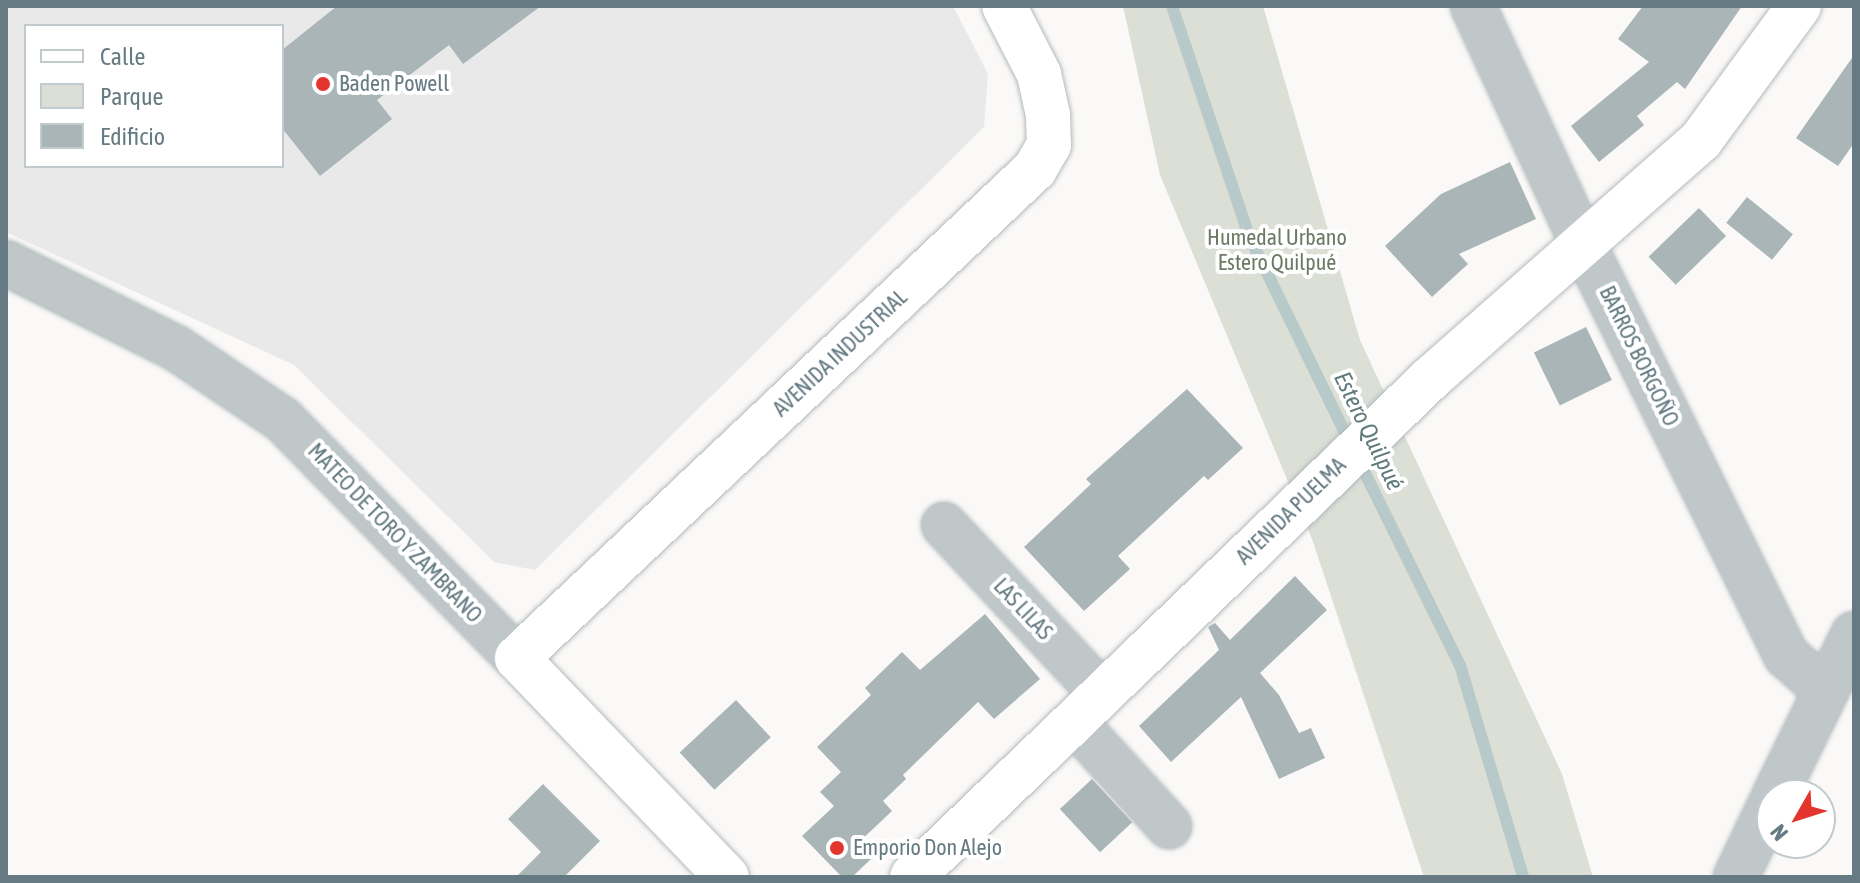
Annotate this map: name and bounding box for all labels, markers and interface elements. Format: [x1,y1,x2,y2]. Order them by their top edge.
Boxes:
legend [24,24,284,168]
text: Calle [100,43,145,70]
place label: Baden Powell [339,71,449,97]
marker: Baden Powell [314,75,332,93]
text: Parque [100,83,163,110]
text: Edificio [100,123,165,150]
park label: Humedal Urbano Estero Quilpué [1207,224,1347,276]
street label: BARROS BORGOÑO [1594,282,1684,430]
street label: AVENIDA INDUSTRIAL [767,284,913,422]
water label: Estero Quilpué [1328,367,1410,495]
street label: MATEO DE TORO Y ZAMBRANO [302,438,488,628]
street label: AVENIDA PUELMA [1231,452,1351,570]
street label: LAS LILAS [988,573,1058,645]
north arrow [1756,779,1836,859]
text: N [1765,820,1793,846]
place label: Emporio Don Alejo [853,835,1002,861]
marker: Emporio Don Alejo [828,839,846,857]

